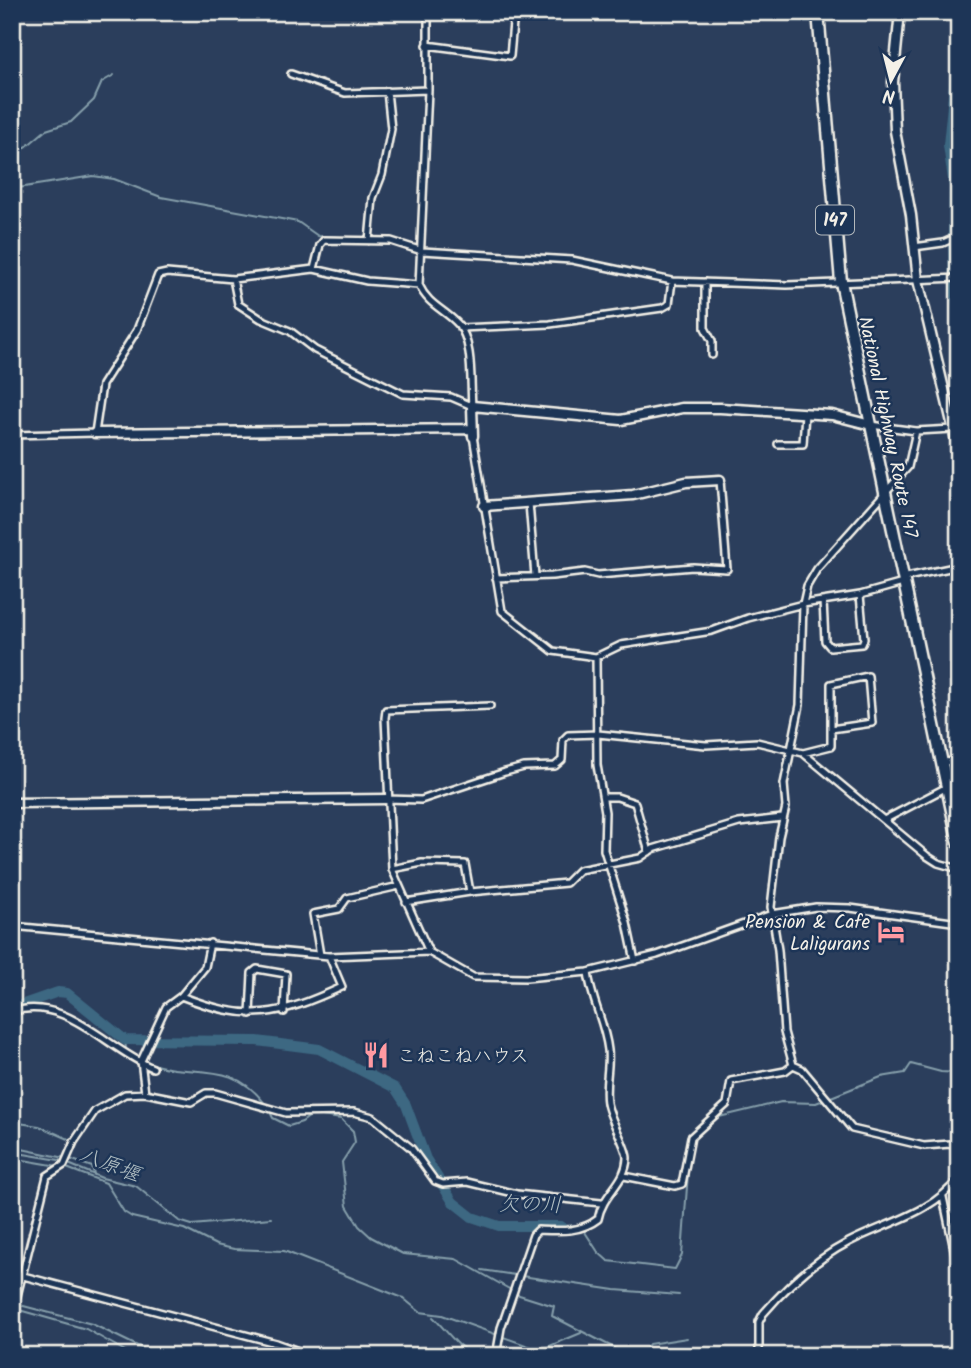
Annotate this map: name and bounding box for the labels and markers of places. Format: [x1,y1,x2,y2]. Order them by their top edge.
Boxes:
place label: Pension & Cafe Laligurans [745,908,870,960]
hotel icon: Pension & Cafe Laligurans [876,917,906,947]
restaurant icon: こねこねハウス [361,1040,391,1070]
place label: こねこねハウス [397,1042,529,1072]

